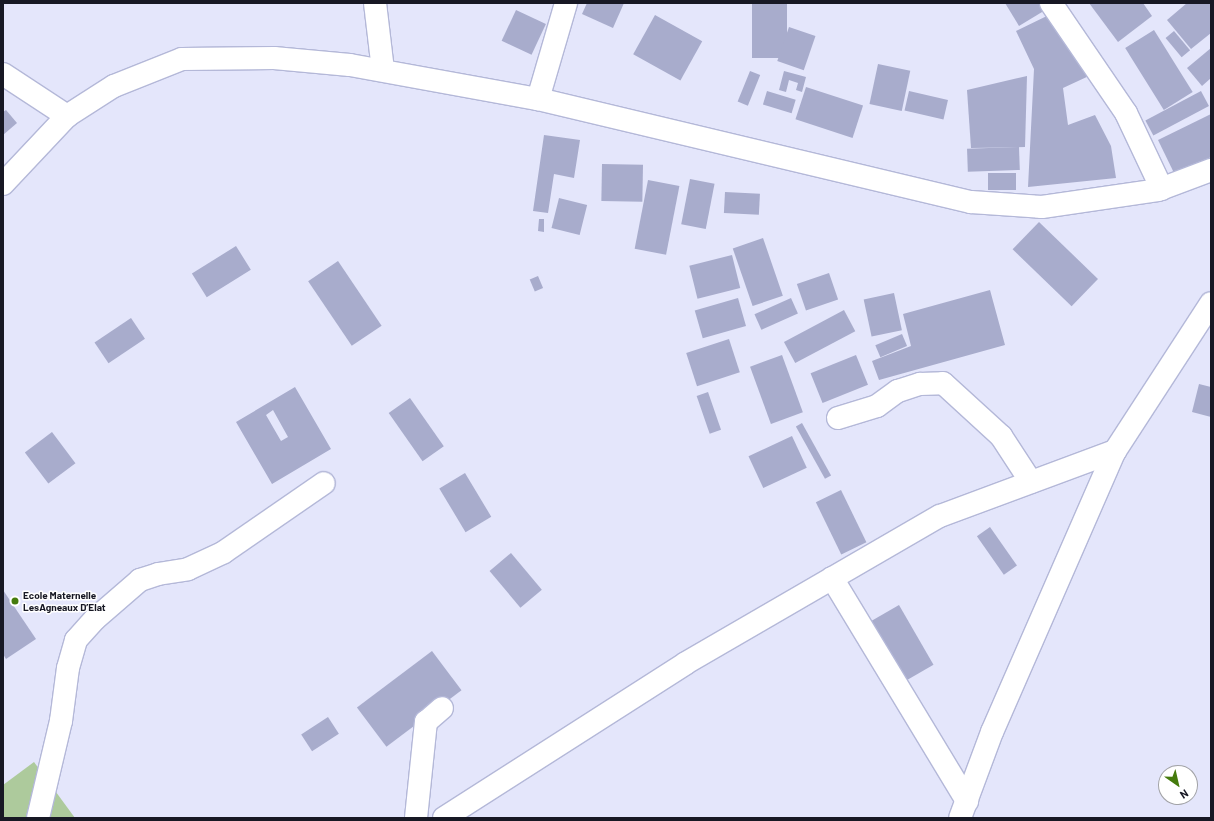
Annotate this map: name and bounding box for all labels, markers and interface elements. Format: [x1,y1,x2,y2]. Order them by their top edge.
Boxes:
place label: Ecole Maternelle LesAgneaux D’Elat [23,589,106,612]
marker: Ecole Maternelle LesAgneaux D’Elat [10,596,20,606]
north arrow [1158,765,1198,805]
text: N [1178,787,1191,802]

